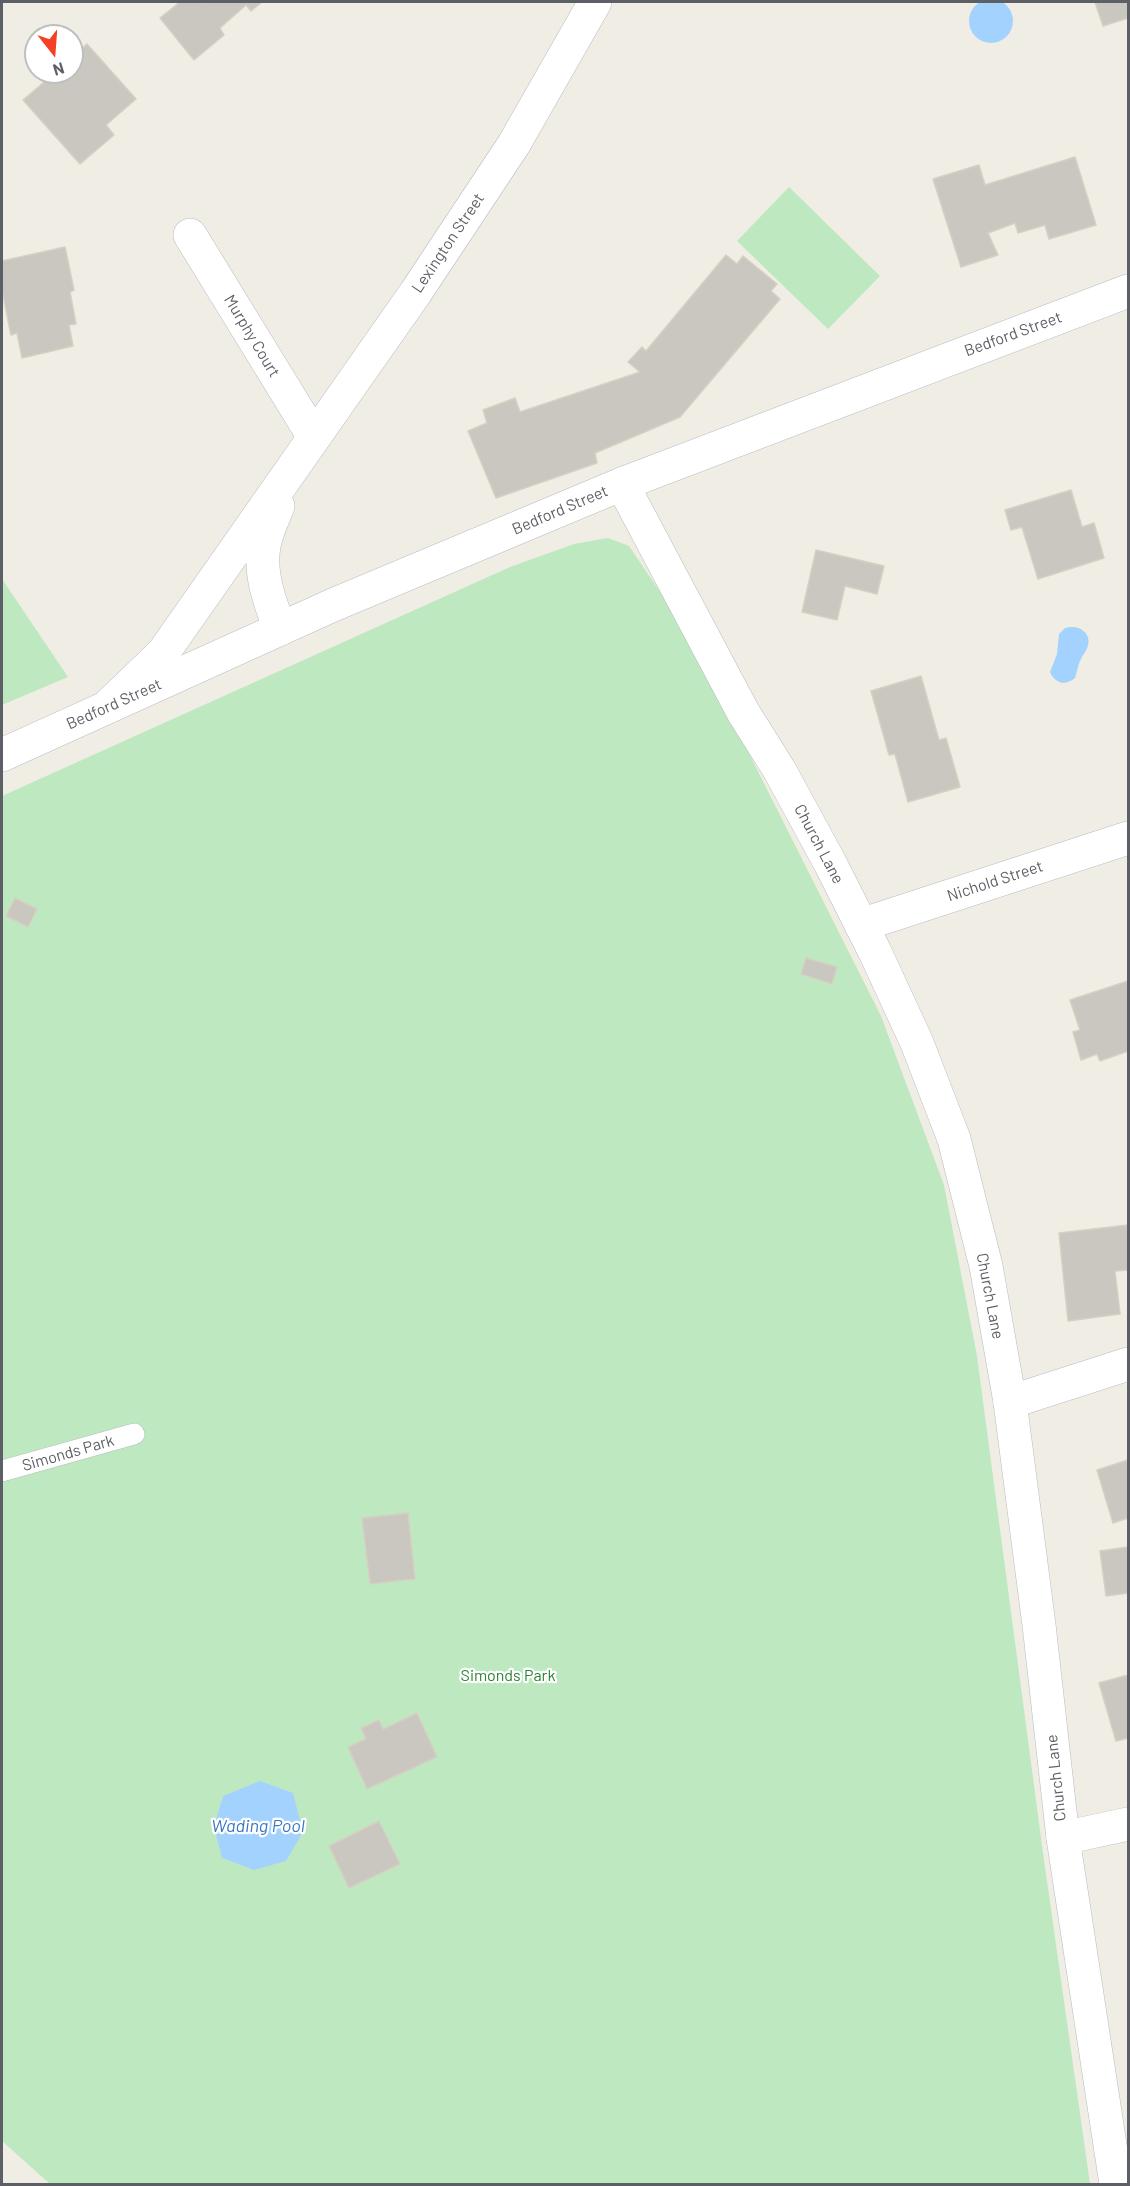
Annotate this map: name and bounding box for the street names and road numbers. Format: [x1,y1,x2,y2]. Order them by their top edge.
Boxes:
street label: Lexington Street [408,190,488,296]
street label: Murphy Court [220,291,284,381]
street label: Bedford Street [962,307,1064,361]
street label: Bedford Street [509,481,611,539]
street label: Bedford Street [63,674,165,734]
street label: Church Lane [790,801,848,887]
street label: Nichold Street [945,856,1045,906]
street label: Church Lane [972,1251,1008,1341]
street label: Simonds Park [20,1431,116,1475]
street label: Church Lane [1042,1734,1070,1822]

